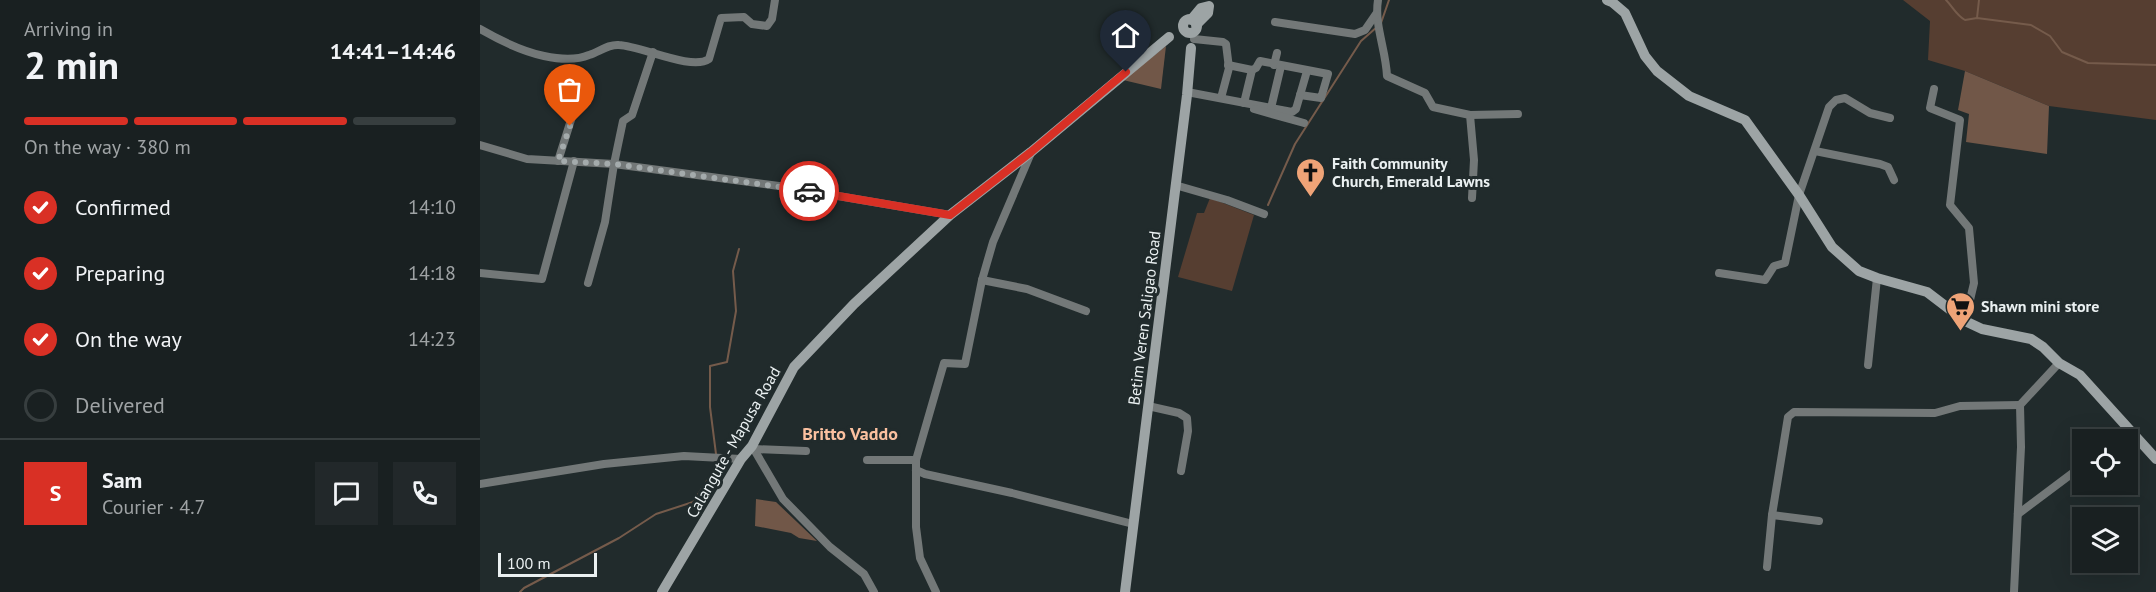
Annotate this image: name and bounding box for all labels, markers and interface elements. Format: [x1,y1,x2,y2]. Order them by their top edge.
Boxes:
pin [1100,10,1151,72]
text: Arriving in [24,16,113,42]
icon: home [1109,19,1142,52]
text: 14:41–14:46 [330,37,456,65]
text: 2 min [24,39,119,90]
pin [544,64,595,126]
icon: bag [553,73,586,106]
text: On the way · 380 m [24,134,191,160]
place label: Faith Community Church, Emerald Lawns [1332,153,1490,191]
church icon: Faith Community Church, Emerald Lawns [1295,156,1327,198]
courier [779,161,839,221]
icon: car [793,175,826,208]
icon: check [24,191,57,224]
text: Confirmed [75,193,171,221]
text: 14:10 [408,194,456,220]
street label: Betim Veren Saligao Road [1123,230,1165,406]
icon: check [24,257,57,290]
text: Preparing [75,259,165,287]
text: 14:18 [408,260,456,286]
supermarket icon: Shawn mini store [1944,290,1976,332]
place label: Shawn mini store [1981,296,2099,316]
icon: check [24,323,57,356]
text: On the way [75,325,182,353]
text: 14:23 [408,326,456,352]
street label: Calangute - Mapusa Road [682,363,784,521]
text: Delivered [75,391,165,419]
district label: Britto Vaddo [802,422,898,445]
map controls [2072,429,2138,573]
button: locate [2072,429,2138,495]
button: chat [315,462,378,525]
button: phone [393,462,456,525]
text: Sam [102,466,142,494]
text: S [50,479,61,507]
text: Courier · 4.7 [102,494,205,520]
button: layers [2072,507,2138,573]
scale bar [498,550,597,578]
text: 100 m [507,553,550,573]

